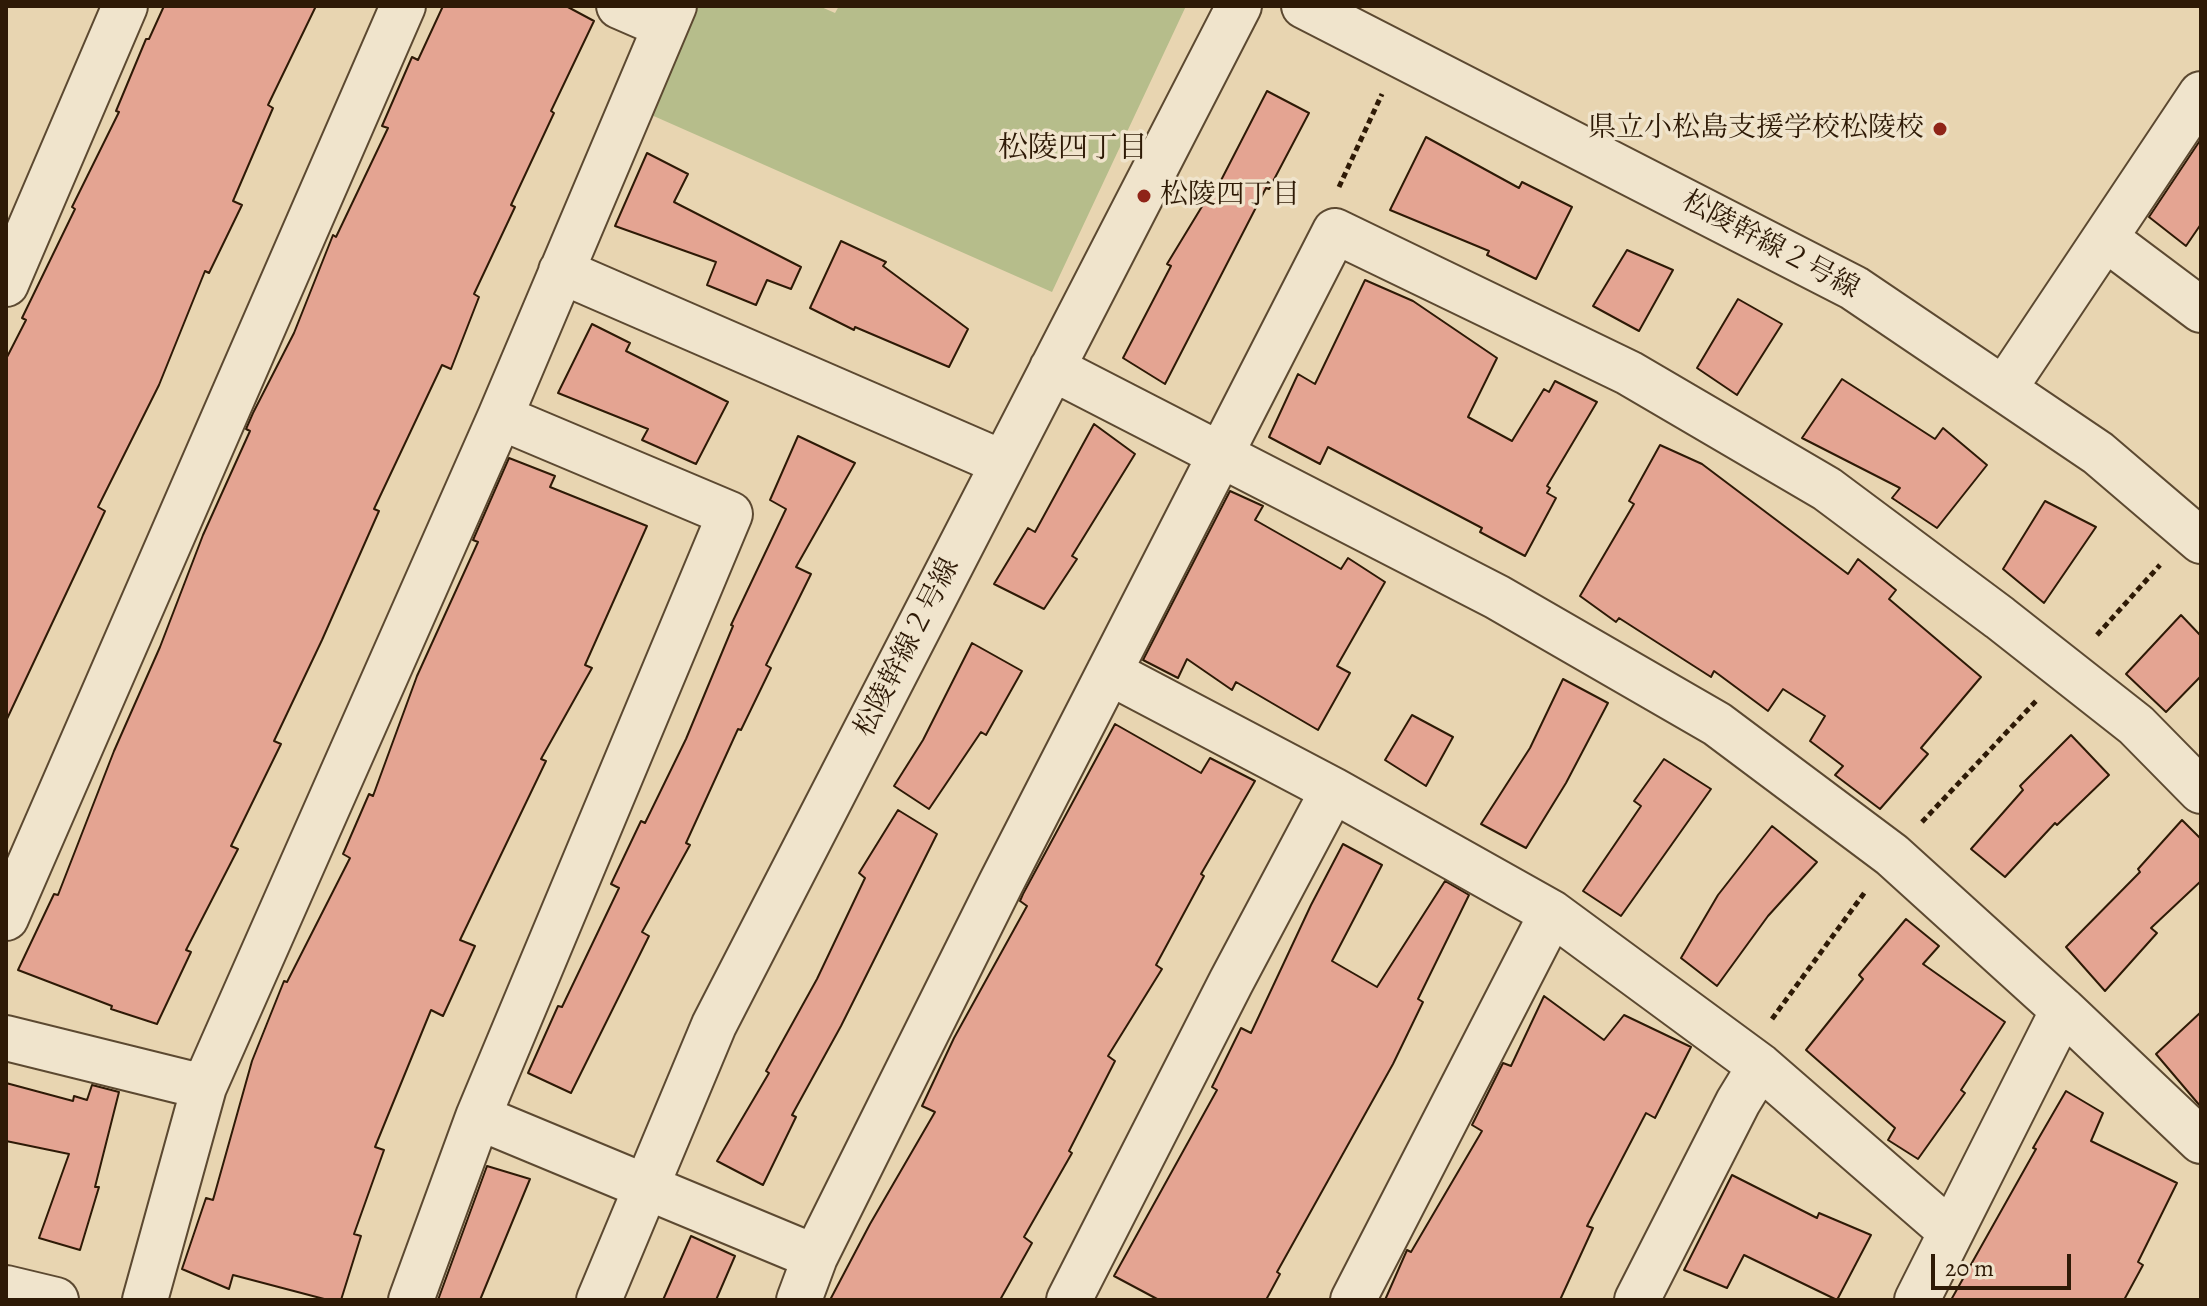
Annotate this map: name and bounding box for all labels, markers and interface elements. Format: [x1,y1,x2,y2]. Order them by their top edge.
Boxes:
place label: 県立小松島支援学校松陵校 [1588,112,1924,146]
marker: 県立小松島支援学校松陵校 [1931,120,1949,138]
district label: 松陵四丁目 [998,132,1148,168]
place label: 松陵四丁目 [1160,179,1300,213]
street label: 松陵幹線２号線 [1676,185,1864,307]
marker: 松陵四丁目 [1135,187,1153,205]
street label: 松陵幹線２号線 [849,553,967,743]
scale bar [1935,1238,2075,1288]
text: 20 m [1945,1252,1994,1284]

